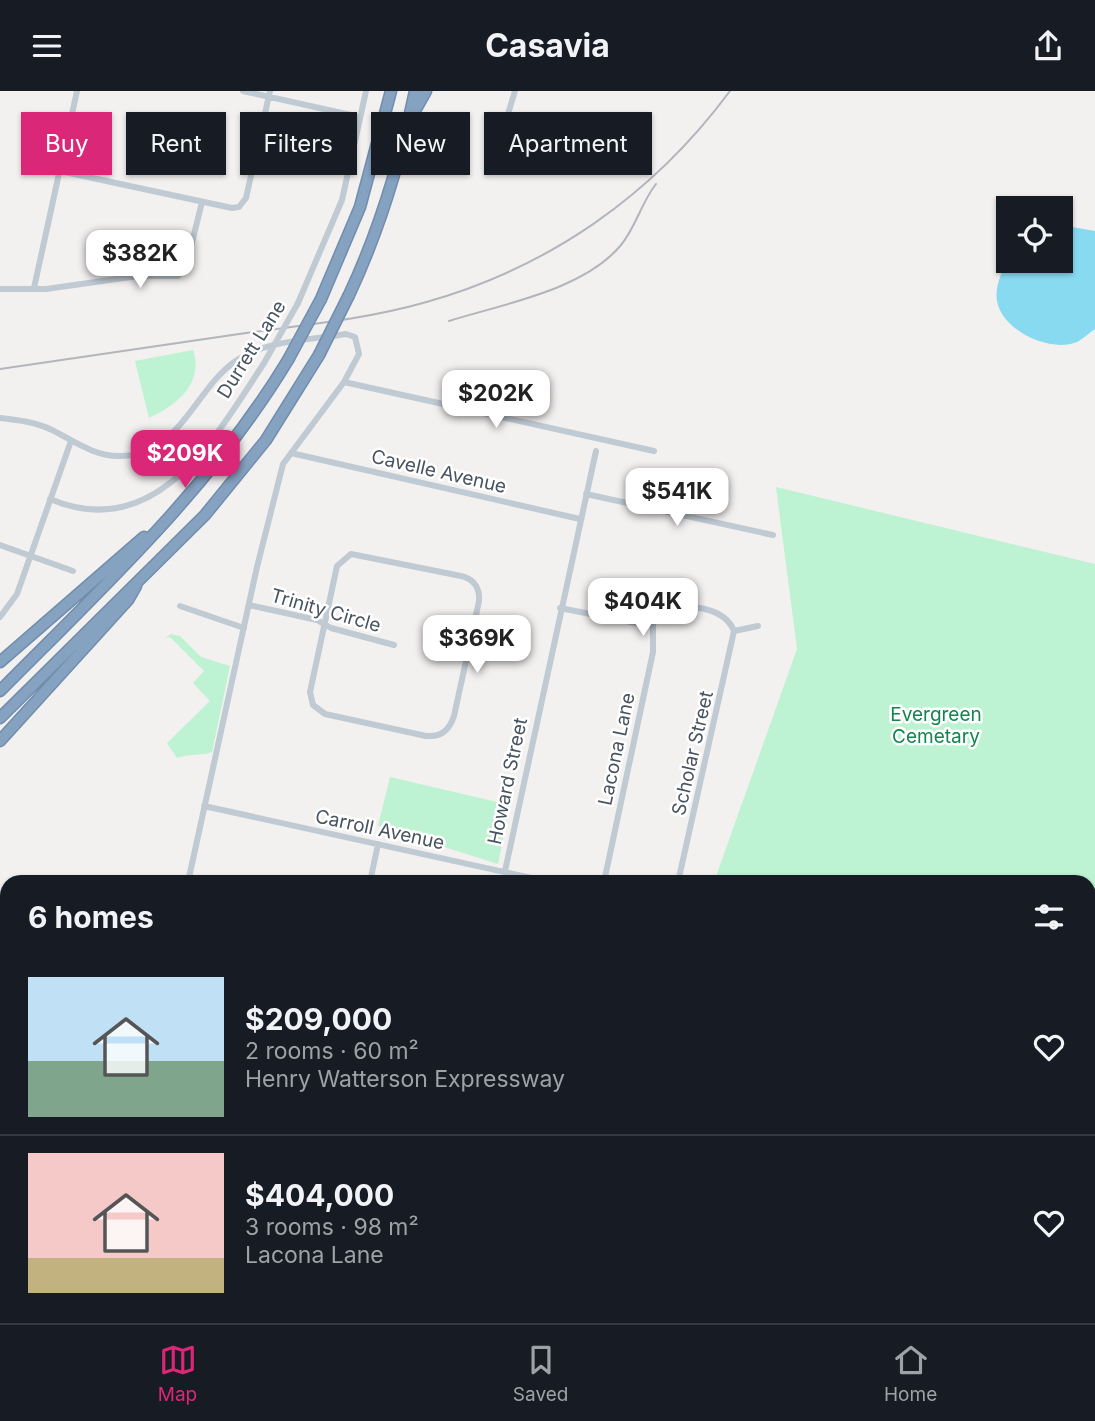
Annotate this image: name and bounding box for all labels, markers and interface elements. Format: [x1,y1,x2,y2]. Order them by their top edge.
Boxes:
text: Casavia [485,26,610,65]
icon: menu [28,27,66,65]
icon: share [1029,27,1067,65]
chip: Buy [21,112,112,175]
chip: Rent [126,112,226,175]
chip: Filters [240,112,357,175]
chip: New [371,112,470,175]
chip: Apartment [484,112,652,175]
map controls [996,196,1073,273]
button: locate [996,196,1073,273]
pin: $382K [91,231,189,290]
text: $382K [102,239,178,267]
street label: Durrett Lane [212,296,291,403]
pin: $202K [447,371,545,430]
text: $202K [458,379,534,407]
pin: $209K [136,431,234,490]
text: $209K [147,439,223,467]
street label: Cavelle Avenue [369,445,509,498]
pin: $541K [628,469,726,528]
text: $541K [642,477,712,505]
pin: $404K [594,579,692,638]
street label: Trinity Circle [268,584,384,637]
text: $404K [604,587,682,615]
pin: $369K [428,615,526,675]
text: $369K [439,624,515,652]
street label: Scholar Street [667,689,718,818]
street label: Lacona Lane [593,691,640,808]
park label: Evergreen Cemetary [890,703,982,748]
street label: Howard Street [483,716,532,847]
street label: Carroll Avenue [313,805,447,854]
icon: filters [1030,898,1068,936]
text: 6 homes [28,899,154,935]
text: $209,000 [245,1001,392,1037]
icon: home [84,1005,168,1089]
icon: heart [1030,1028,1068,1066]
text: 2 rooms · 60 m² [245,1037,419,1065]
text: Henry Watterson Expressway [245,1065,565,1093]
text: $404,000 [245,1177,394,1213]
icon: home [84,1181,168,1265]
icon: heart [1030,1204,1068,1242]
text: 3 rooms · 98 m² [245,1213,419,1241]
text: Lacona Lane [245,1241,384,1269]
tab: Map [158,1341,197,1406]
tab: Saved [513,1341,568,1406]
tab: Home [884,1341,937,1406]

